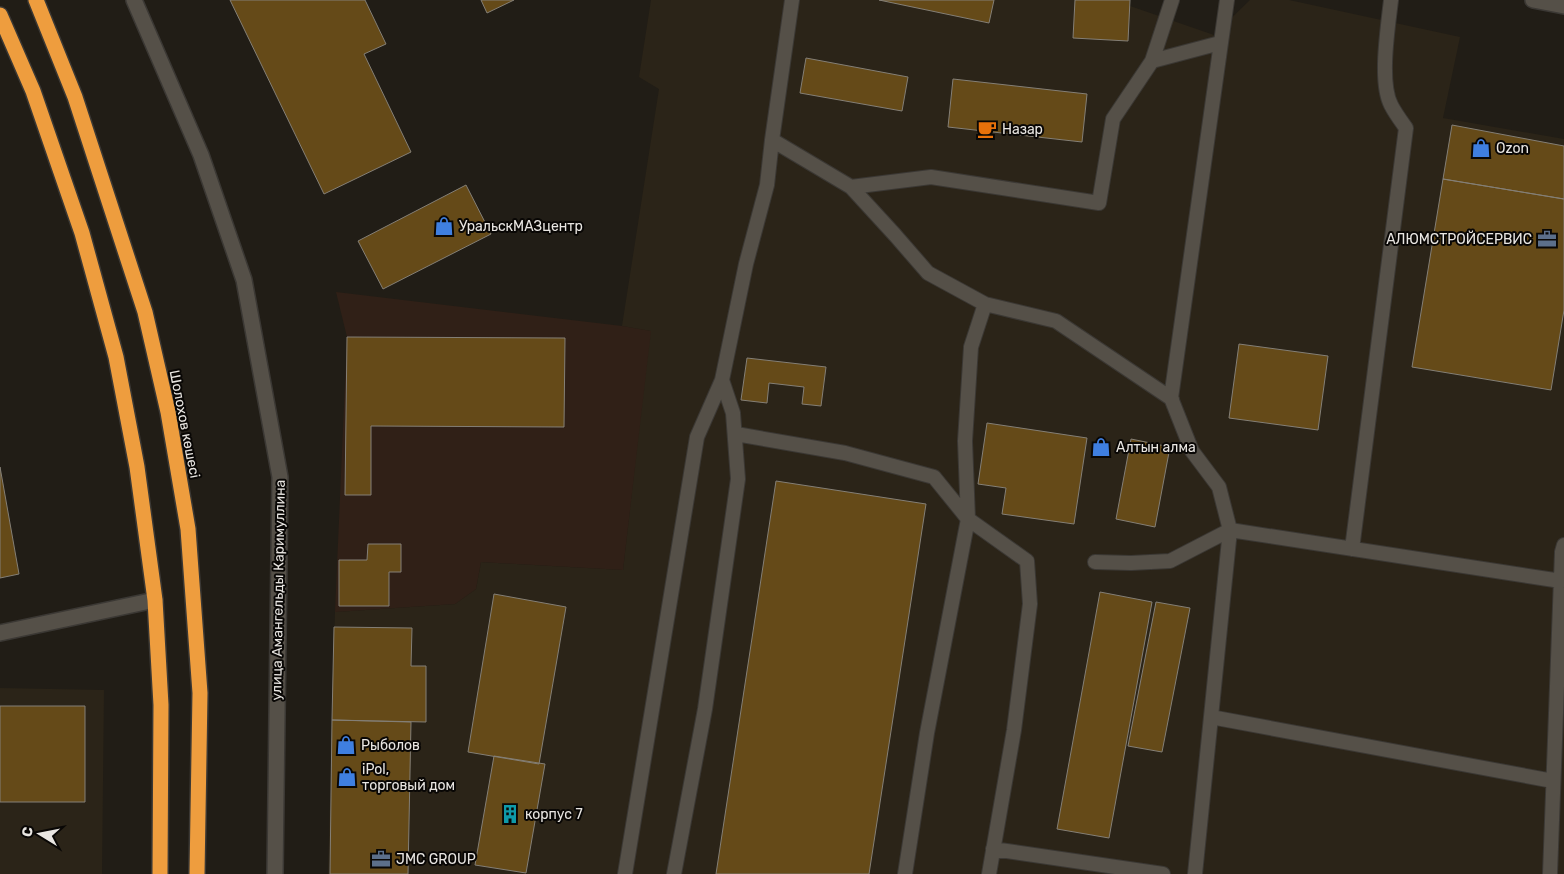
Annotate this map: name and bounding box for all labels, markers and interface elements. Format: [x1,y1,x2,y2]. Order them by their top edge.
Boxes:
cafe icon: Назар [976,118,998,140]
place label: Назар [1002,121,1043,138]
shop icon: Ozon [1470,137,1492,159]
place label: Ozon [1496,140,1529,157]
shop icon: УральскМАЗцентр [433,215,455,237]
place label: УральскМАЗцентр [459,218,583,235]
office icon: АЛЮМСТРОЙСЕРВИС [1536,228,1558,250]
place label: АЛЮМСТРОЙСЕРВИС [1386,230,1532,248]
street label: Шолохов көшесі [166,369,203,480]
shop icon: Алтын алма [1090,436,1112,458]
place label: Алтын алма [1116,439,1196,456]
street label: улица Амангельды Каримуллина [268,479,289,701]
shop icon: Рыболов [335,734,357,756]
place label: Рыболов [361,737,420,754]
place label: iPol, торговый дом [362,761,455,794]
shop icon: iPol, торговый дом [336,766,358,788]
building icon: корпус 7 [499,803,521,825]
place label: корпус 7 [525,806,583,823]
north arrow [15,809,65,859]
text: С [18,825,37,838]
office icon: JMC GROUP [370,848,392,870]
place label: JMC GROUP [396,851,476,868]

